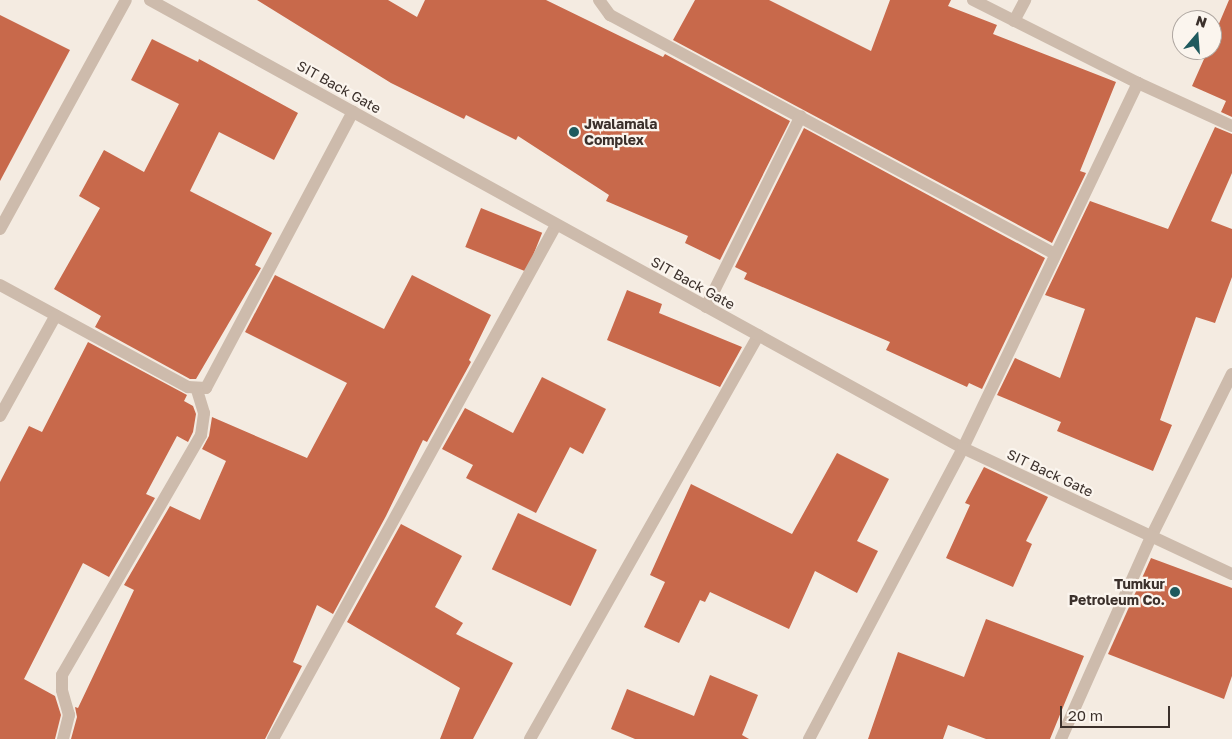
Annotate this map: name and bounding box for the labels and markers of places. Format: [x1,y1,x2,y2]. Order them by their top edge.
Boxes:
place label: Jwalamala Complex [584,116,657,148]
marker: Jwalamala Complex [568,126,580,138]
place label: Tumkur Petroleum Co. [1069,576,1165,608]
marker: Tumkur Petroleum Co. [1169,586,1181,598]

